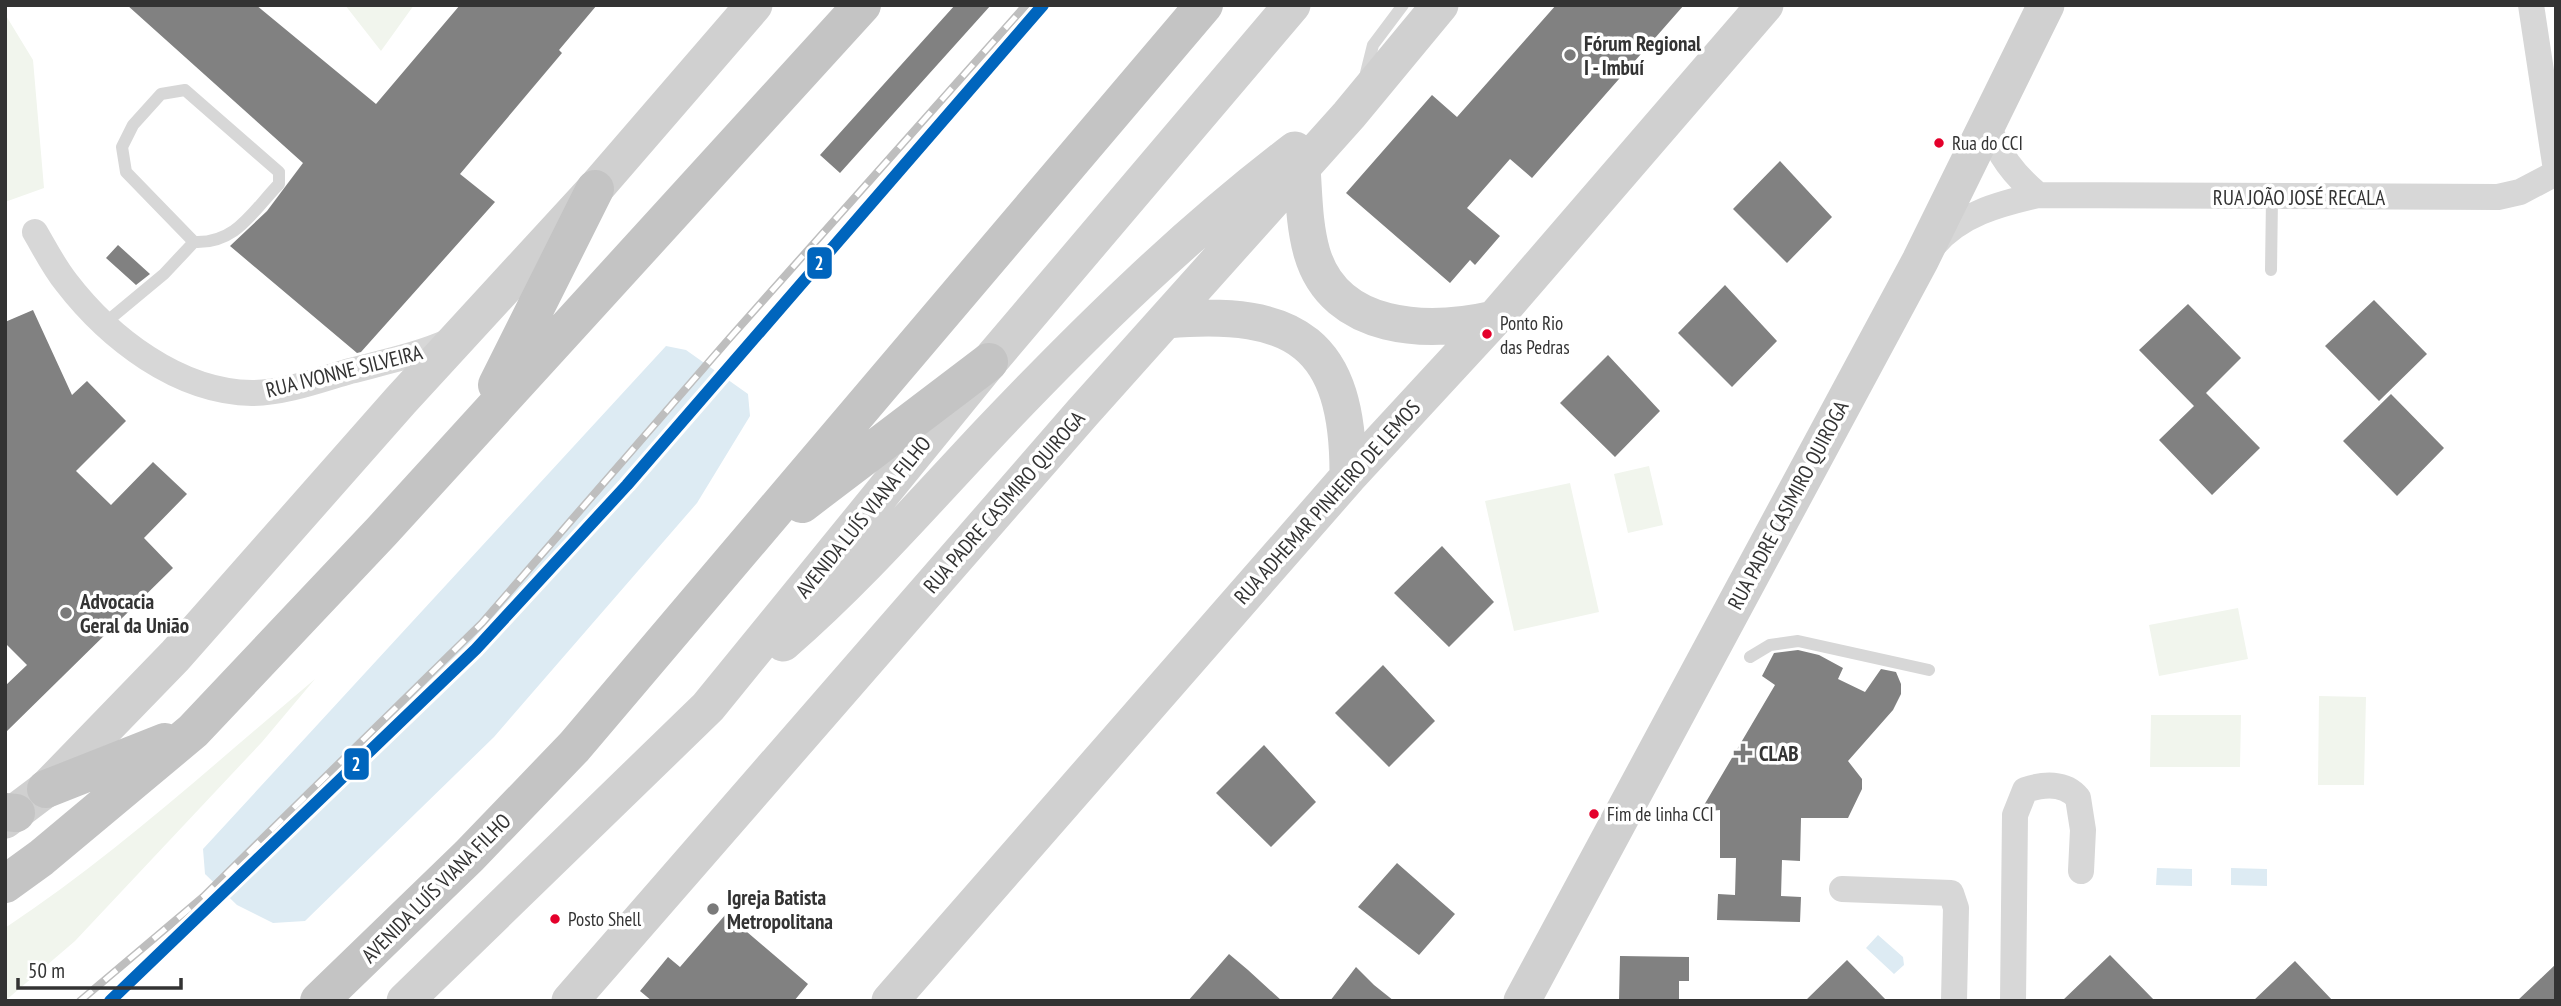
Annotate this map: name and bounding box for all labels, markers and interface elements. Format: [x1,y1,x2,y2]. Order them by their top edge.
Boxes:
place label: Fórum Regional I - Imbuí [1584,30,1702,81]
marker: Fórum Regional I - Imbuí [1562,47,1578,63]
place label: Rua do CCI [1952,131,2023,155]
marker: Rua do CCI [1932,136,1946,150]
street label: RUA JOÃO JOSÉ RECALA [2213,184,2385,211]
line badge: 2 [806,246,833,280]
text: 2 [814,251,824,275]
place label: Ponto Rio das Pedras [1500,311,1570,359]
marker: Ponto Rio das Pedras [1480,327,1494,341]
street label: RUA IVONNE SILVEIRA [263,338,425,404]
street label: RUA ADHEMAR PINHEIRO DE LEMOS [1228,394,1426,610]
street label: RUA PADRE CASIMIRO QUIROGA [1721,396,1855,614]
street label: RUA PADRE CASIMIRO QUIROGA [917,405,1091,599]
street label: AVENIDA LUÍS VIANA FILHO [789,431,937,603]
place label: Advocacia Geral da União [79,588,189,639]
marker: Advocacia Geral da União [58,605,74,621]
place label: CLAB [1759,740,1799,767]
marker: CLAB [1733,743,1753,763]
line badge: 2 [343,747,370,781]
text: 2 [351,752,361,776]
place label: Fim de linha CCI [1607,802,1714,826]
marker: Fim de linha CCI [1587,807,1601,821]
street label: AVENIDA LUÍS VIANA FILHO [356,808,516,968]
place label: Igreja Batista Metropolitana [727,884,833,935]
marker: Igreja Batista Metropolitana [705,901,721,917]
place label: Posto Shell [568,907,642,931]
marker: Posto Shell [548,912,562,926]
scale bar [18,946,180,990]
text: 50 m [28,957,65,984]

